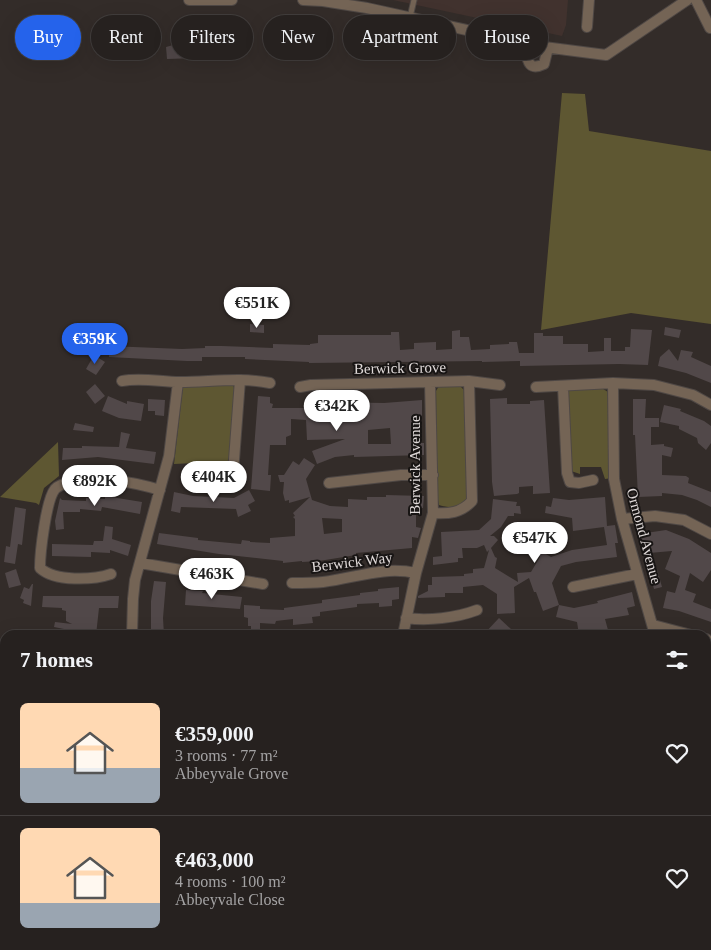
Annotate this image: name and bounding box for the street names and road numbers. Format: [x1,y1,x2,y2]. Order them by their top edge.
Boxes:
street label: Berwick Grove [354,359,446,377]
street label: Berwick Avenue [407,415,423,515]
street label: Ormond Avenue [624,486,665,586]
street label: Berwick Way [311,549,394,575]

